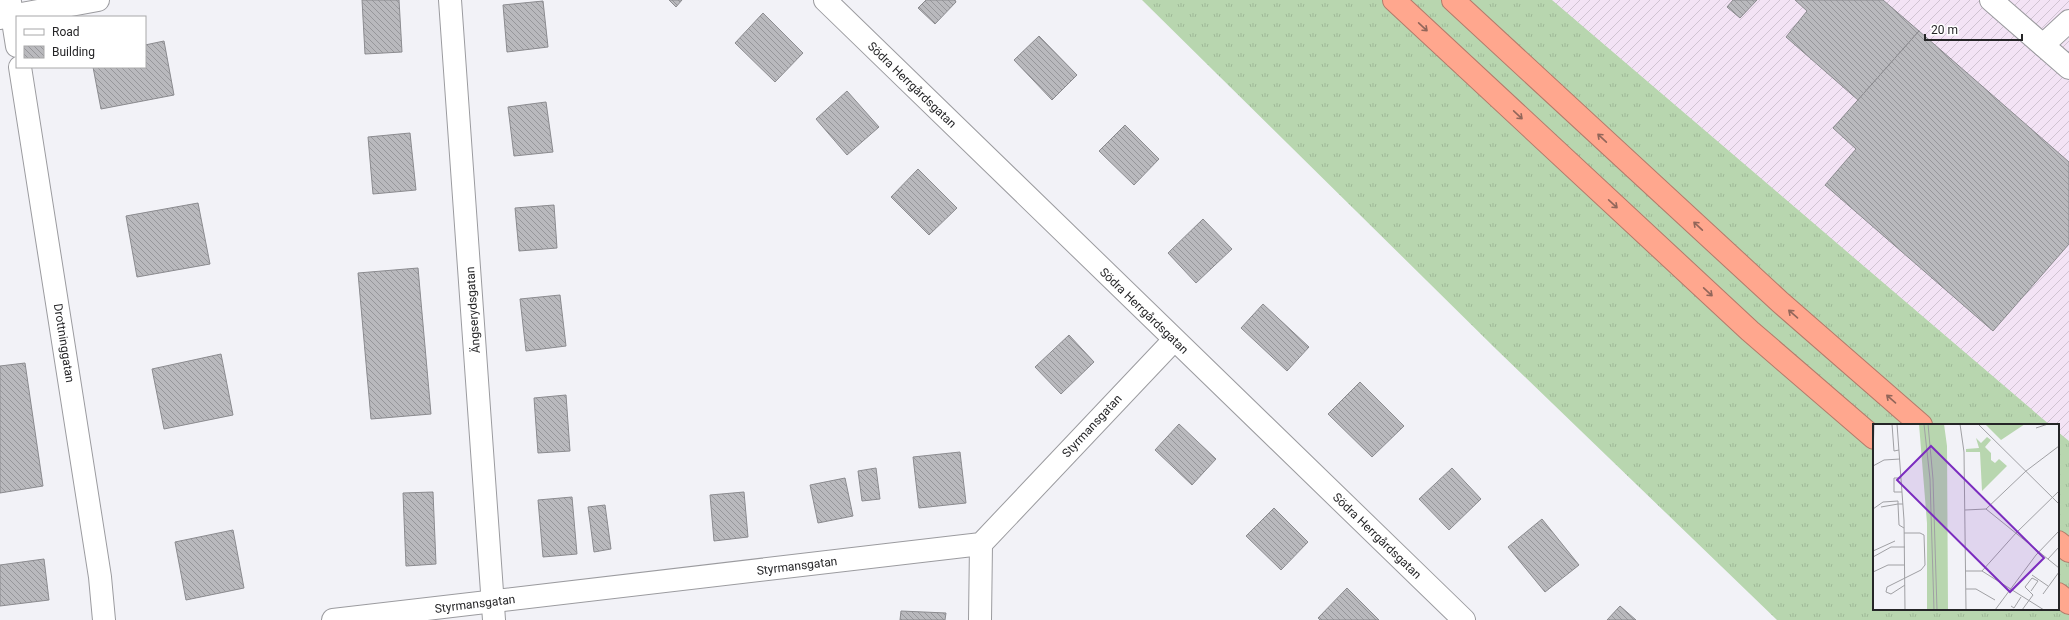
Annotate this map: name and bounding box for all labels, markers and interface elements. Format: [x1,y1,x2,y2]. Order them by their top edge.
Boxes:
legend [16,16,146,68]
scale bar [1925,16,2022,42]
one-way arrow [1418,22,1428,31]
text: 20 m [1931,23,1958,37]
text: Road [52,25,80,39]
street label: Södra Herrgårdsgatan [865,39,959,131]
text: Building [52,45,95,59]
one-way arrow [1513,110,1523,120]
one-way arrow [1597,133,1607,143]
one-way arrow [1608,199,1618,209]
one-way arrow [1693,222,1703,231]
street label: Södra Herrgårdsgatan [1097,265,1191,357]
street label: Ängserydsgatan [462,266,483,354]
one-way arrow [1703,288,1714,297]
street label: Drottninggatan [51,303,77,383]
one-way arrow [1789,310,1799,319]
street label: Styrmansgatan [1059,392,1125,460]
one-way arrow [1886,395,1897,404]
inset map [1873,424,2059,610]
street label: Södra Herrgårdsgatan [1330,490,1424,582]
street label: Styrmansgatan [756,554,838,578]
street label: Styrmansgatan [434,592,516,616]

